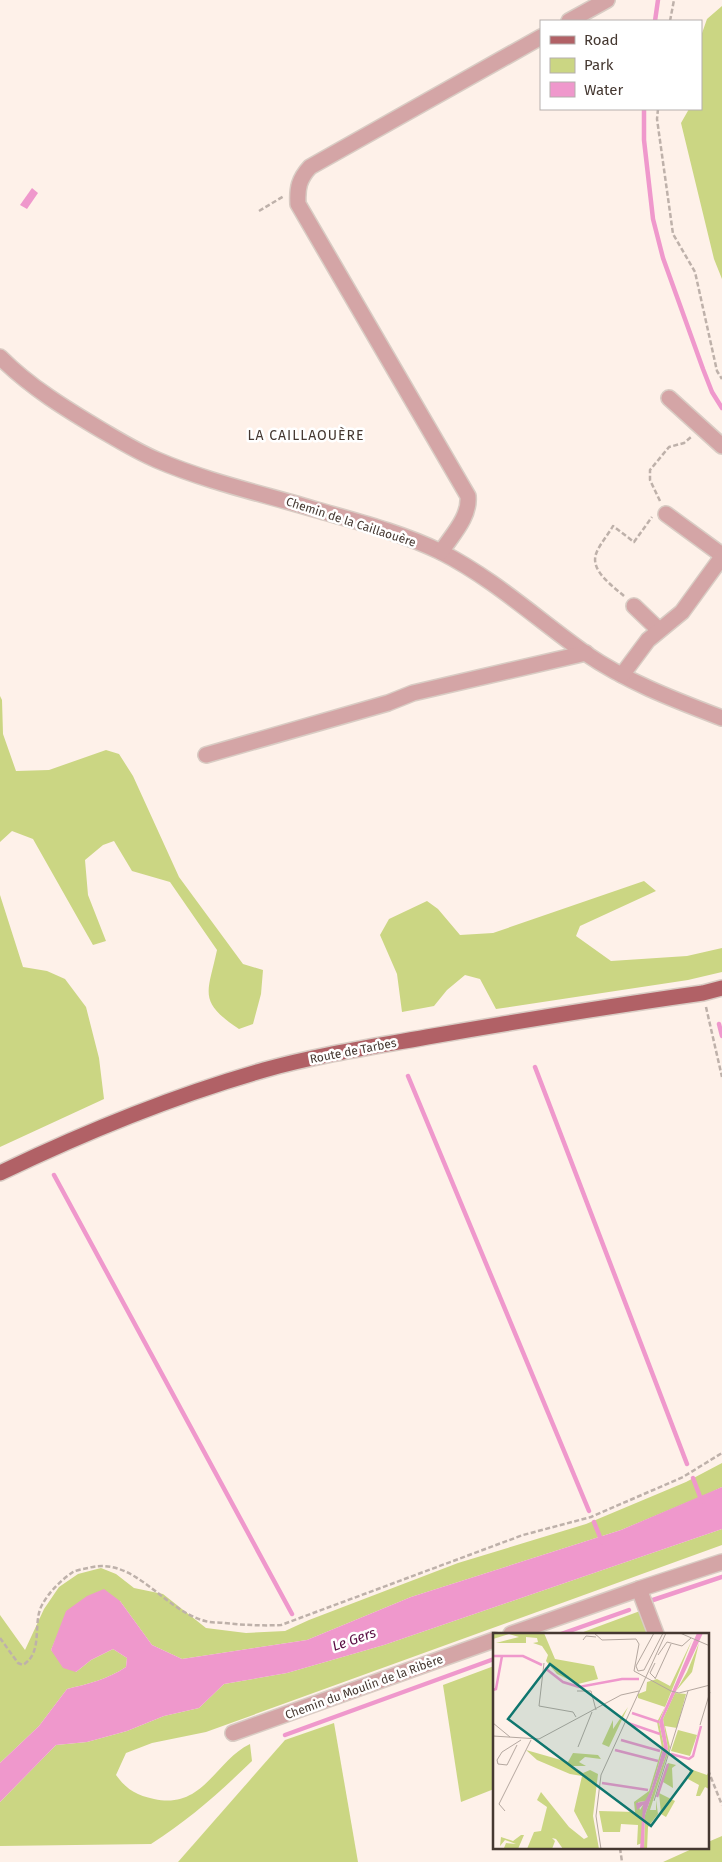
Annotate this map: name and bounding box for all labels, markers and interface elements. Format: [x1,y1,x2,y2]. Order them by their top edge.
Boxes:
legend [540,20,702,110]
text: Road [584,31,619,49]
text: Park [584,56,614,74]
text: Water [584,81,623,99]
district label: LA CAILLAOUÈRE [248,426,364,444]
street label: Chemin de la Caillaouère [284,494,418,550]
street label: Route de Tarbes [309,1036,398,1066]
water label: Le Gers [330,1624,379,1655]
inset map [493,1633,710,1850]
street label: Chemin du Moulin de la Ribère [283,1652,445,1722]

